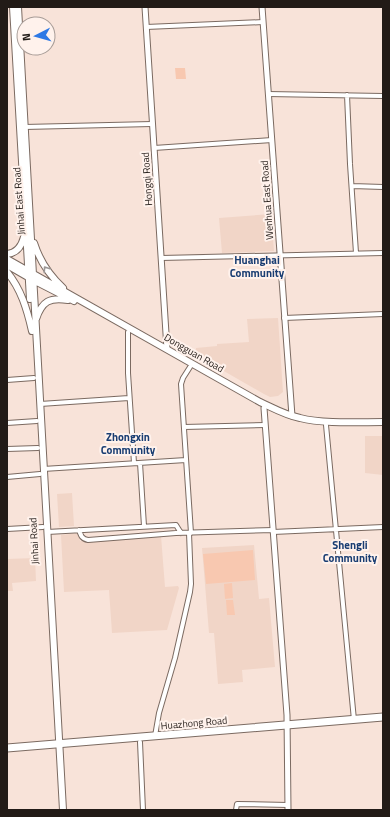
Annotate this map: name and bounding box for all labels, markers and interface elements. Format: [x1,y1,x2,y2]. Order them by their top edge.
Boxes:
north arrow [16,16,56,56]
text: N [18,32,34,42]
street label: Hongqi Road [138,152,156,206]
street label: Wenhua East Road [257,160,277,240]
street label: Jinhai East Road [9,167,29,235]
district label: Huanghai Community [230,252,285,281]
one-way arrow [44,267,51,274]
street label: Dongguan Road [161,330,227,376]
district label: Zhongxin Community [101,429,156,458]
street label: Jinhai Road [25,517,43,565]
district label: Shengli Community [323,537,378,566]
street label: Huazhong Road [160,713,228,733]

